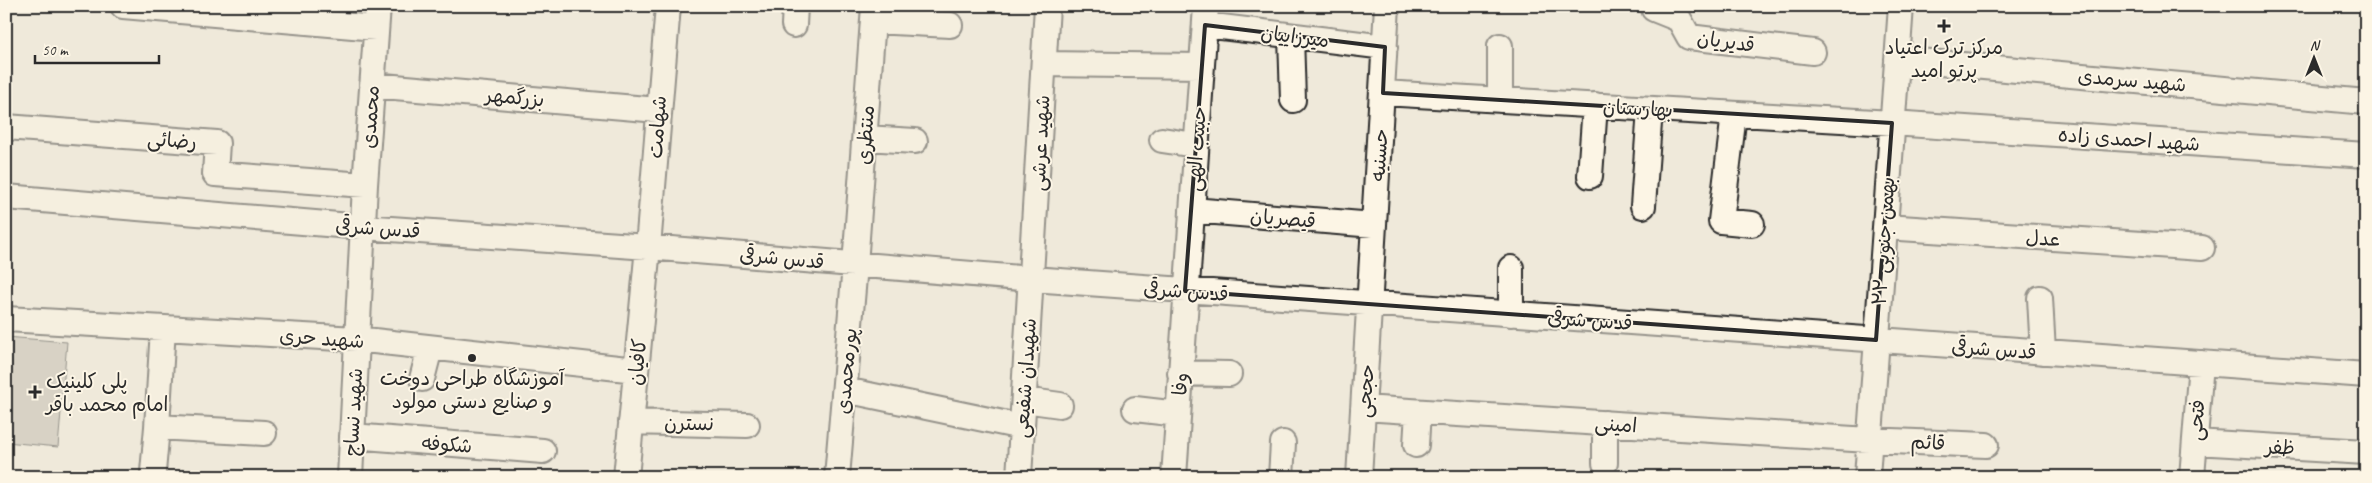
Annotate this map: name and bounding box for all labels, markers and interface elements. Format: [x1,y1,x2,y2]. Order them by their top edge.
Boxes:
marker: مرکز ترک اعتیاد پرتو امید [1937,19,1951,33]
street label: میرزاییان [1259,20,1331,53]
street label: قدیریان [1695,25,1756,58]
scale bar [35,32,159,64]
north arrow [2290,32,2340,82]
place label: مرکز ترک اعتیاد پرتو امید [1885,35,2003,83]
text: N [2310,37,2321,54]
text: 50 m [42,41,69,60]
street label: شهید سرمدی [2077,63,2187,98]
street label: بزرگمهر [482,82,545,113]
street label: محمدی [356,85,385,150]
street label: شهید عرشی [1025,94,1056,192]
street label: بهارستان [1602,94,1674,123]
street label: شهامت [643,95,672,159]
street label: منتظری [851,104,880,166]
street label: حبیب الهی [1181,106,1212,193]
street label: شهید احمدی زاده [2057,122,2201,157]
street label: رضائی [146,126,198,155]
street label: حسنیه [1365,128,1394,182]
street label: ۲۲ بهمن جنوبی [1867,176,1901,306]
street label: قیصریان [1249,203,1317,234]
street label: قدس شرقی [335,212,421,244]
street label: عدل [2025,225,2061,252]
street label: قدس شرقی [738,241,826,275]
street label: قدس شرقی [1143,275,1229,307]
street label: قدس شرقی [1547,304,1633,336]
street label: شهیدان شفیعی [1009,317,1042,439]
street label: شهید حری [279,323,365,354]
street label: پورمحمدی [830,327,863,415]
street label: قدس شرقی [1951,333,2037,365]
street label: کافیان [623,338,652,387]
marker: آموزشگاه طراحی دوخت و صنایع دستی مولود [466,352,478,364]
street label: حججی [1351,363,1380,419]
place label: آموزشگاه طراحی دوخت و صنایع دستی مولود [380,366,565,416]
street label: شهید نساج [339,367,369,457]
place label: پلی کلینیک امام محمد باقر [44,369,168,419]
street label: وفا [1167,372,1194,396]
marker: پلی کلینیک امام محمد باقر [28,385,42,399]
street label: فتحی [2183,399,2210,442]
street label: نسترن [664,411,714,436]
street label: امینی [1594,411,1638,438]
street label: قائم [1910,429,1946,458]
street label: شکوفه [421,430,473,459]
street label: ظفر [2262,434,2295,461]

